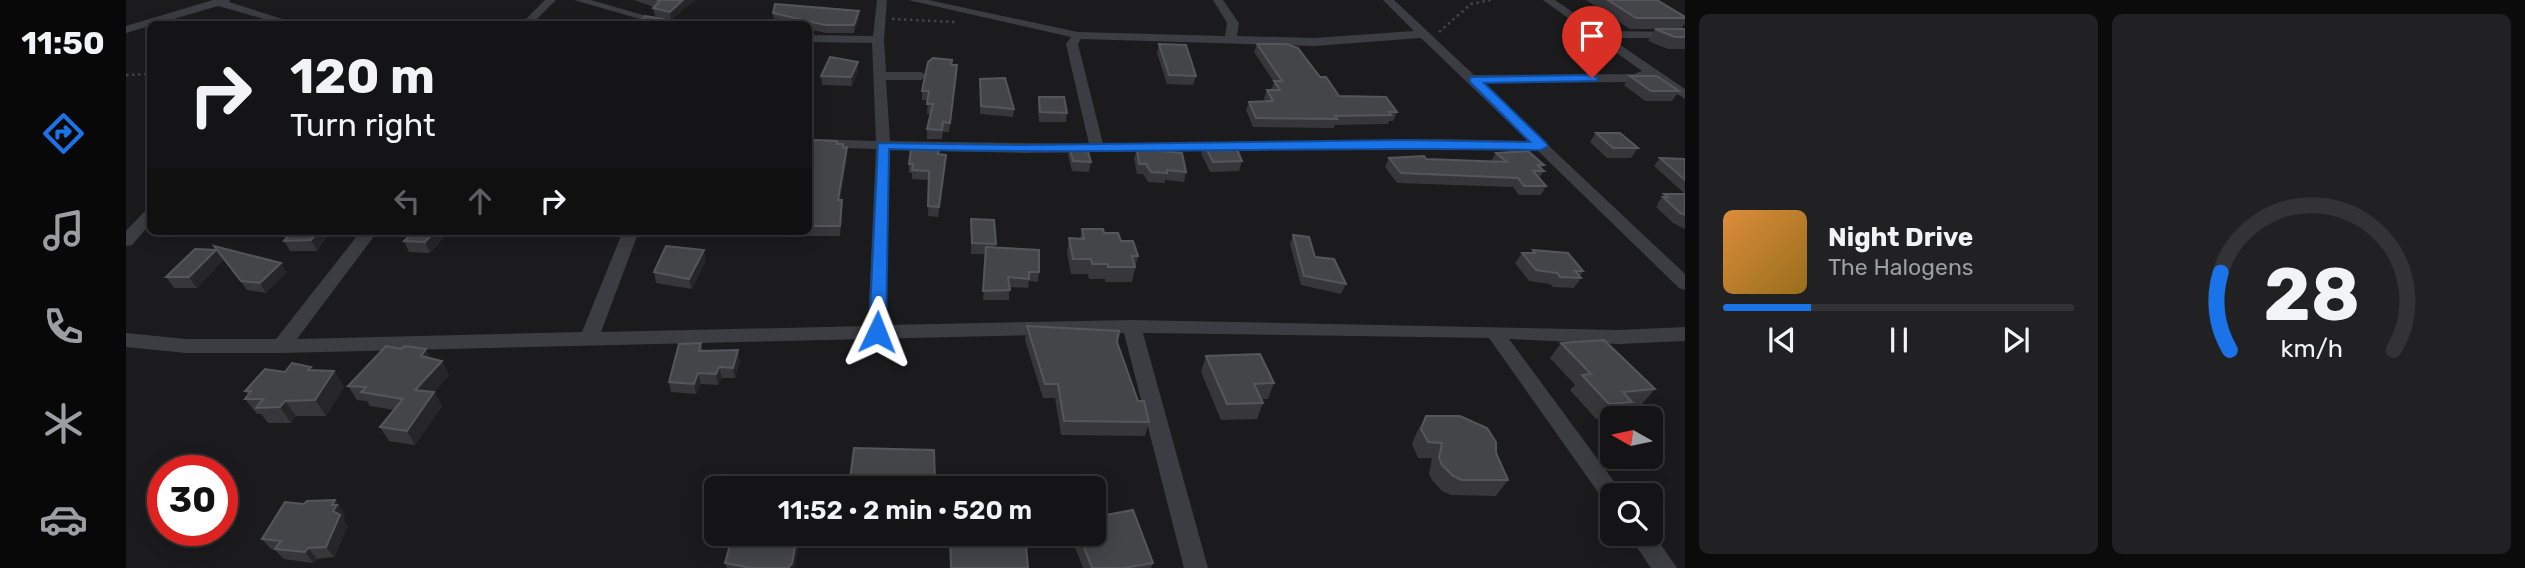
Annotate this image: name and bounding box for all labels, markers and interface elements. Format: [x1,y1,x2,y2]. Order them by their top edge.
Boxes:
pin [1562,6,1622,78]
icon: arrive [1573,17,1611,55]
text: 11:50 [21,24,105,62]
text: 120 m [290,47,435,105]
icon: right [175,49,266,140]
text: Turn right [290,106,435,144]
icon: directions [39,109,88,158]
icon: left [388,182,426,220]
icon: ahead [461,182,499,220]
icon: right [534,182,572,220]
icon: music [39,206,88,255]
text: Night Drive [1828,222,1973,253]
text: 28 [2263,252,2360,338]
text: The Halogens [1828,253,1974,281]
position arrow [840,295,914,369]
icon: phone [39,302,88,351]
icon: previous [1763,321,1801,359]
icon: pause [1880,321,1918,359]
icon: next [1997,321,2035,359]
text: km/h [2280,334,2343,363]
icon: climate [39,399,88,448]
north arrow [1600,406,1662,469]
map controls [1600,406,1663,546]
speed limit sign: 30 [147,455,238,546]
button: search [1600,483,1663,546]
icon: car [39,495,88,544]
text: 11:52 · 2 min · 520 m [778,495,1032,526]

